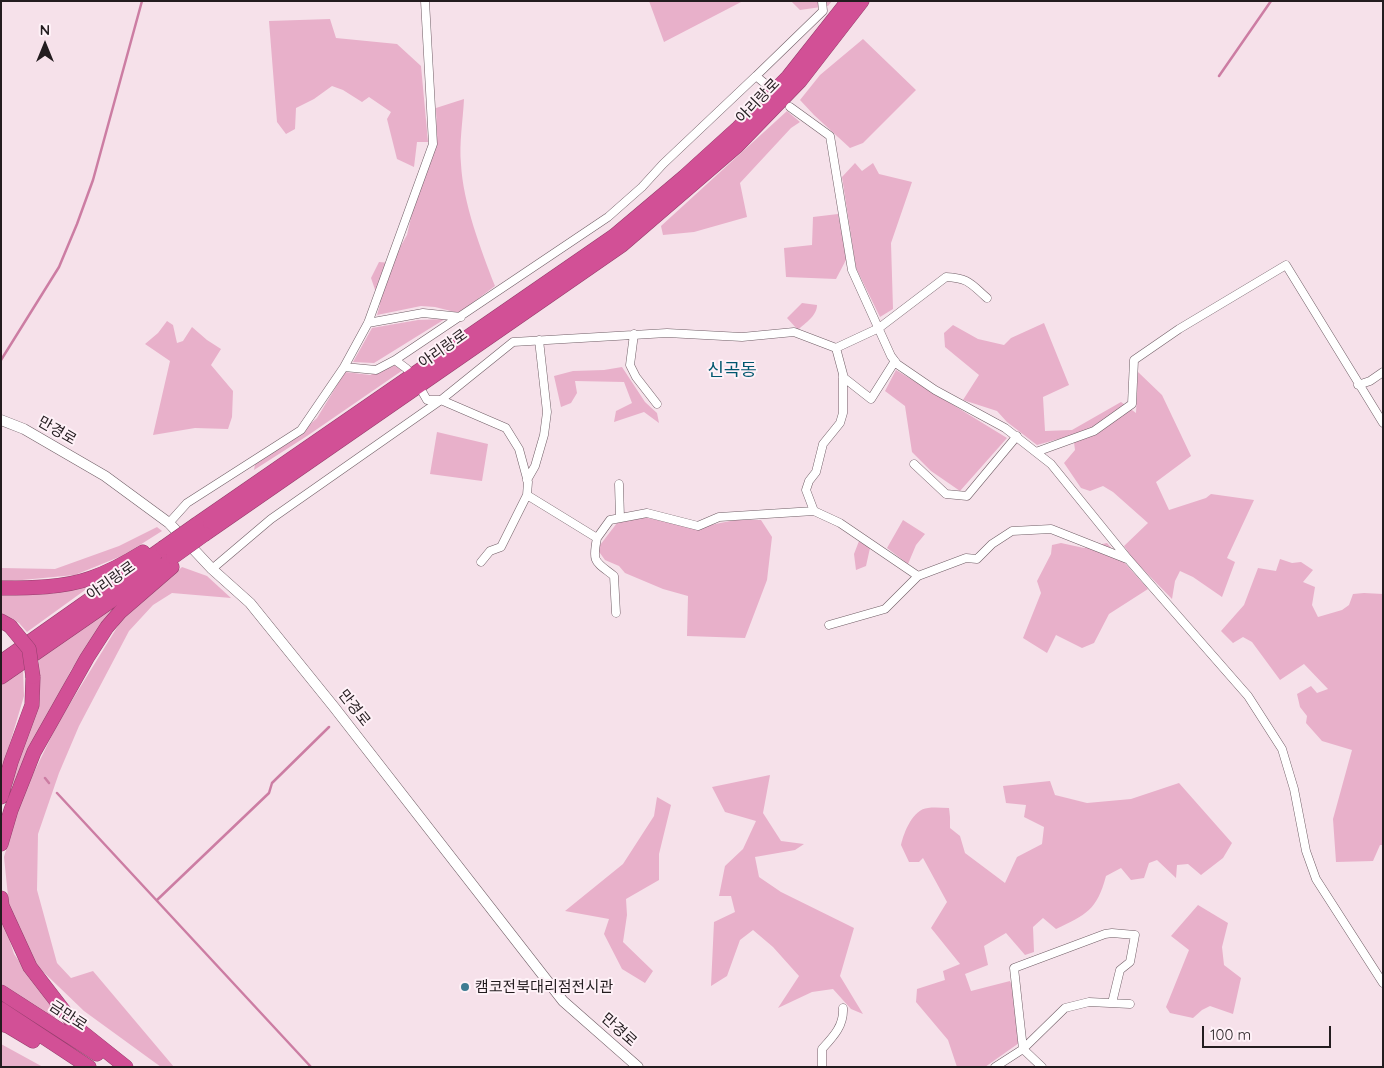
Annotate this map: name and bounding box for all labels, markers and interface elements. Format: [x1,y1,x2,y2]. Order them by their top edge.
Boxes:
north arrow [20,20,70,70]
text: N [40,21,50,39]
street label: 아리랑로 [732,75,784,127]
street label: 아리랑로 [415,326,471,372]
district label: 신곡동 [707,360,757,382]
street label: 만경로 [35,413,79,449]
street label: 아리랑로 [83,558,139,604]
street label: 만경로 [334,686,374,730]
place label: 캠코전북대리점전시관 [475,978,613,996]
marker: 캠코전북대리점전시관 [459,981,471,993]
street label: 금만로 [46,997,90,1035]
street label: 만경로 [598,1009,640,1051]
scale bar [1204,1016,1333,1048]
text: 100 m [1210,1025,1251,1044]

